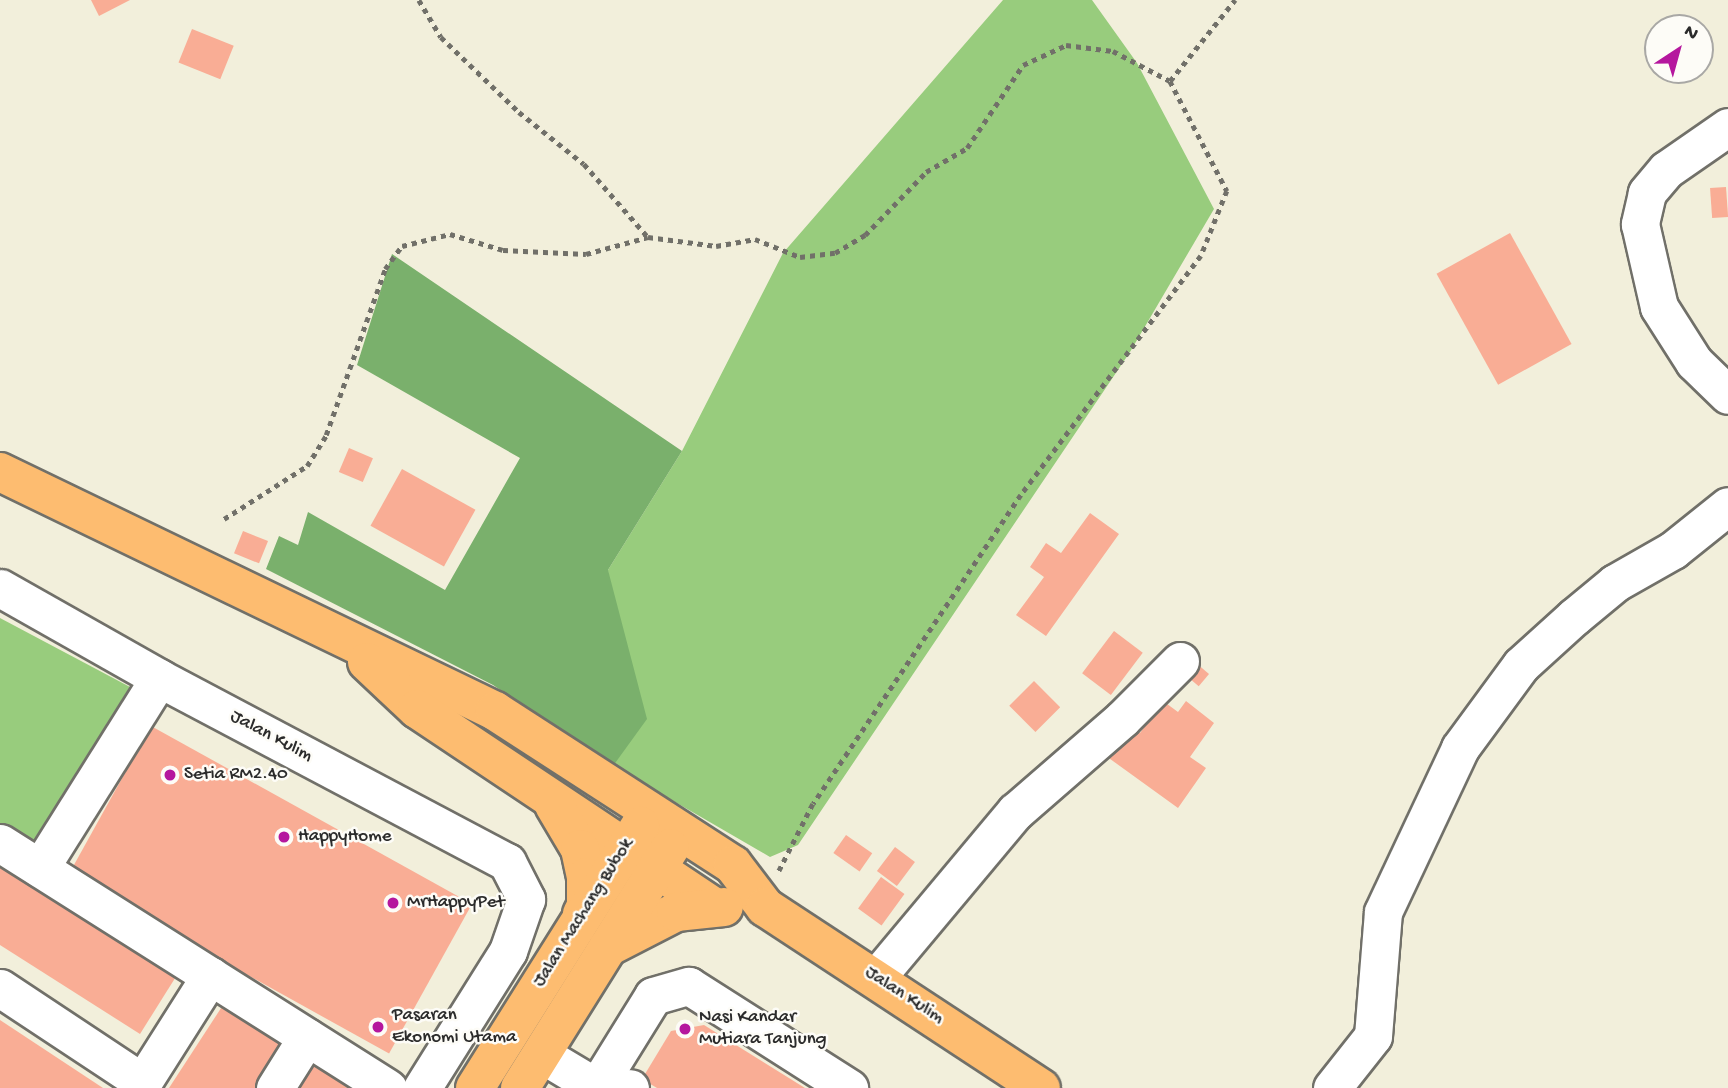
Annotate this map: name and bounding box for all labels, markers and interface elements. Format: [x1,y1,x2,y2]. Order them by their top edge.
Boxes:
north arrow [1644,14,1714,84]
text: N [1679,20,1702,46]
street label: Jalan Kulim [226,706,316,768]
place label: Setia RM2.40 [184,764,288,786]
marker: Setia RM2.40 [162,767,178,783]
place label: HappyHome [298,826,391,848]
marker: HappyHome [276,829,292,845]
street label: Jalan Machang Bubok [529,834,639,992]
place label: MrHappyPet [407,892,504,914]
marker: MrHappyPet [385,895,401,911]
street label: Jalan Kulim [860,962,948,1030]
place label: Pasaran Ekonomi Utama [392,1005,516,1049]
place label: Nasi Kandar Mutiara Tanjung [699,1007,826,1051]
marker: Pasaran Ekonomi Utama [370,1019,386,1035]
marker: Nasi Kandar Mutiara Tanjung [677,1021,693,1037]

